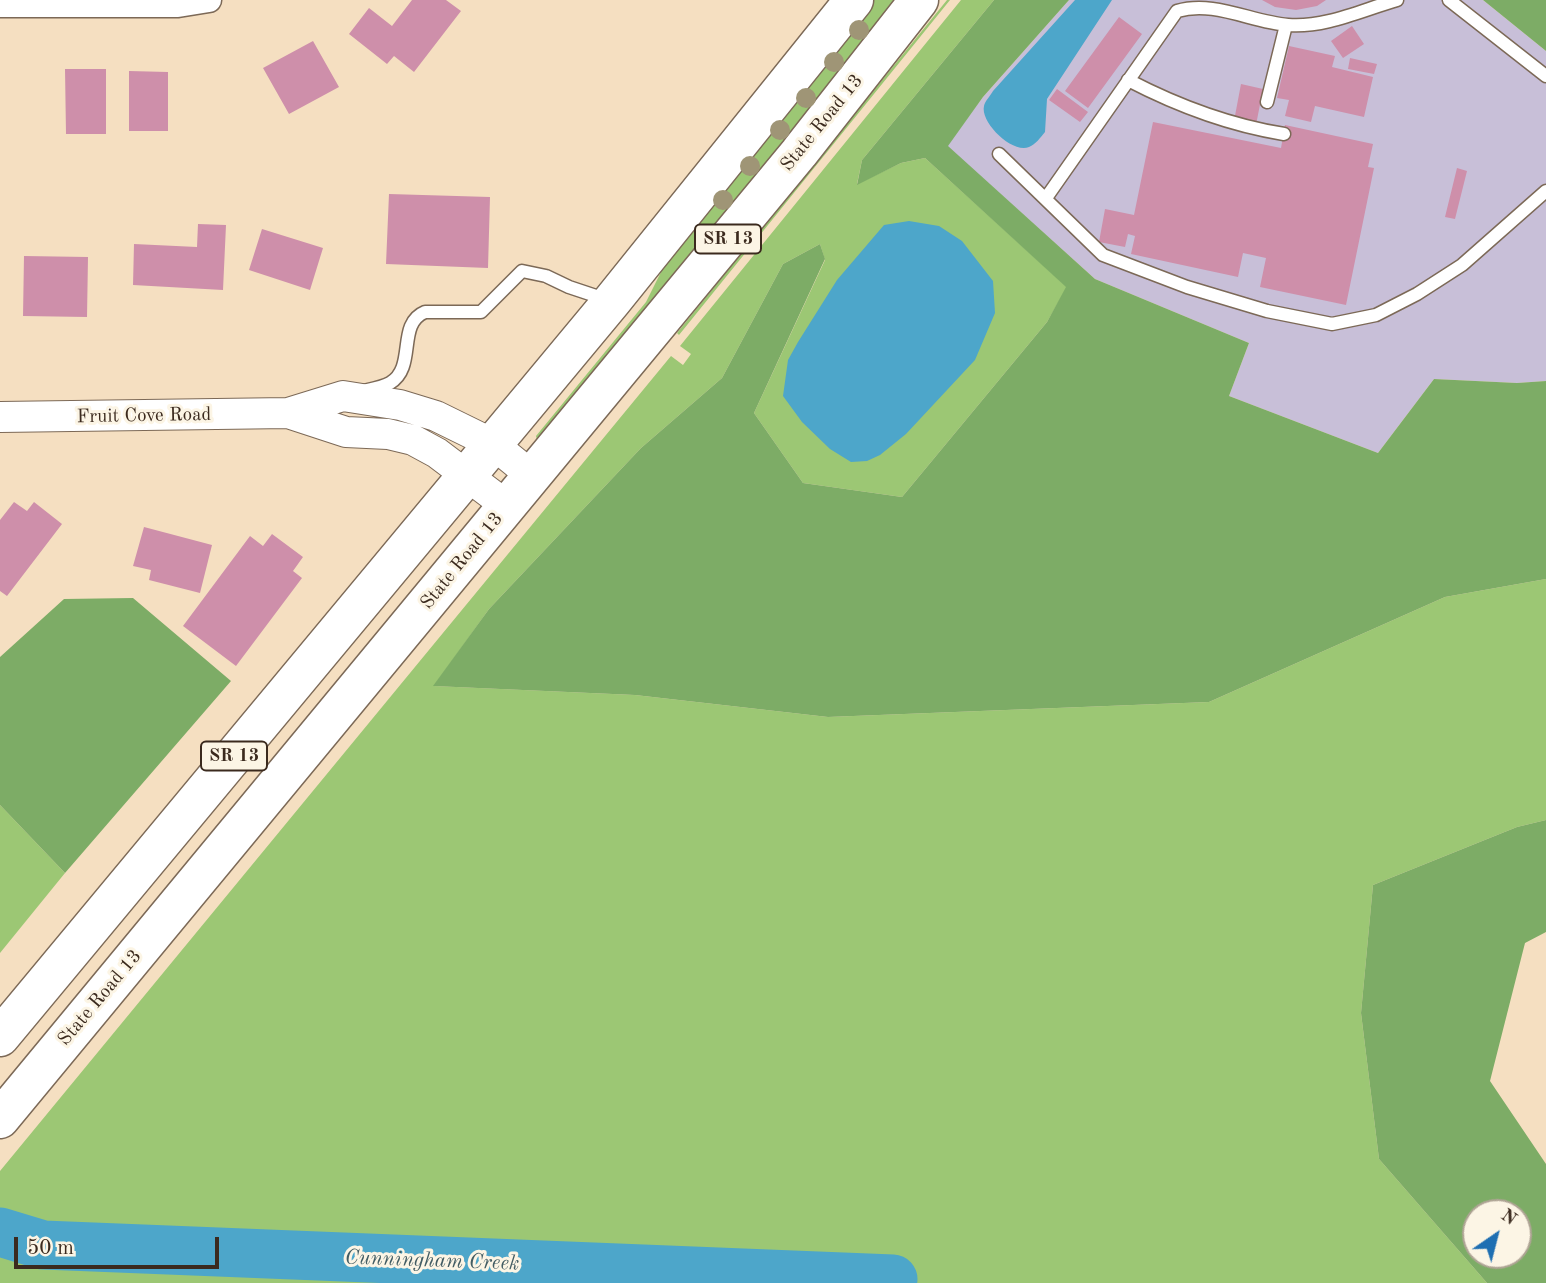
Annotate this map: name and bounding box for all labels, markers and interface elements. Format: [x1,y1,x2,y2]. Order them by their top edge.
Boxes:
street label: State Road 13 [776,70,868,176]
road number: SR 13 [695,225,761,254]
street label: Fruit Cove Road [76,403,212,429]
street label: State Road 13 [416,508,508,614]
road number: SR 13 [201,742,267,770]
street label: State Road 13 [53,945,147,1051]
north arrow [1462,1199,1532,1269]
text: N [1497,1206,1520,1230]
scale bar [18,1224,222,1268]
text: 50 m [27,1238,74,1259]
water label: Cunningham Creek [344,1245,520,1277]

